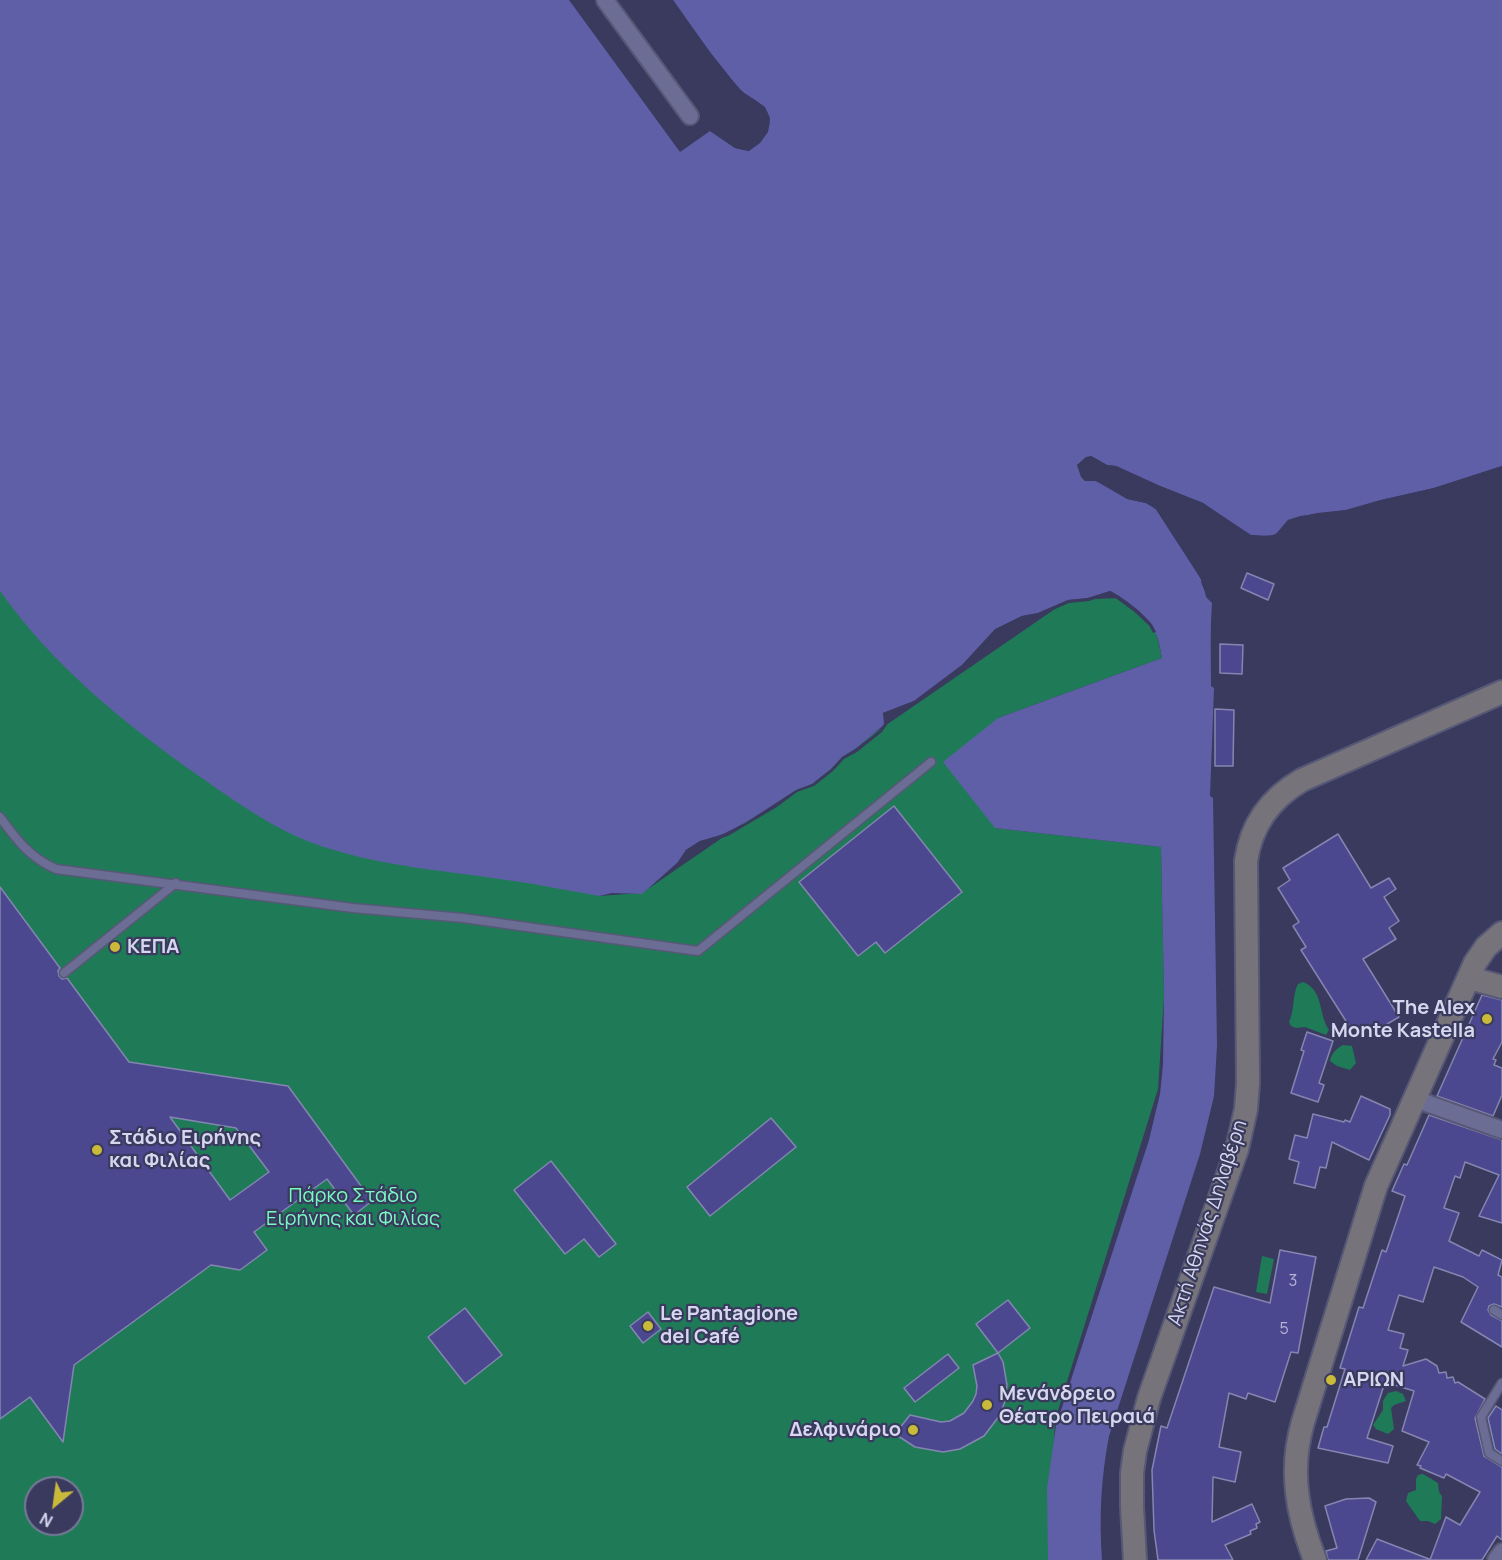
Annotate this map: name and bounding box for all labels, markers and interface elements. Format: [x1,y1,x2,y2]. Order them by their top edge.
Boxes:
place label: ΚΕΠΑ [127,935,180,959]
marker: ΚΕΠΑ [108,940,122,954]
place label: The Alex Monte Kastella [1331,996,1475,1043]
marker: The Alex Monte Kastella [1480,1012,1494,1026]
street label: Ακτή Αθηνάς Δηλαβέρη [1163,1117,1253,1329]
place label: Στάδιο Ειρήνης και Φιλίας [109,1126,261,1173]
marker: Στάδιο Ειρήνης και Φιλίας [90,1143,104,1157]
park label: Πάρκο Στάδιο Ειρήνης και Φιλίας [266,1184,440,1231]
house number: 3 [1289,1272,1297,1292]
place label: Le Pantagione del Café [660,1302,798,1349]
marker: Le Pantagione del Café [641,1319,655,1333]
house number: 5 [1279,1320,1289,1340]
place label: ΑΡΙΩΝ [1343,1368,1404,1392]
marker: ΑΡΙΩΝ [1324,1373,1338,1387]
place label: Μενάνδρειο Θέατρο Πειραιά [999,1382,1155,1429]
marker: Μενάνδρειο Θέατρο Πειραιά [980,1398,994,1412]
place label: Δελφινάριο [789,1418,901,1442]
marker: Δελφινάριο [906,1423,920,1437]
north arrow [24,1476,84,1536]
text: N [36,1508,57,1532]

